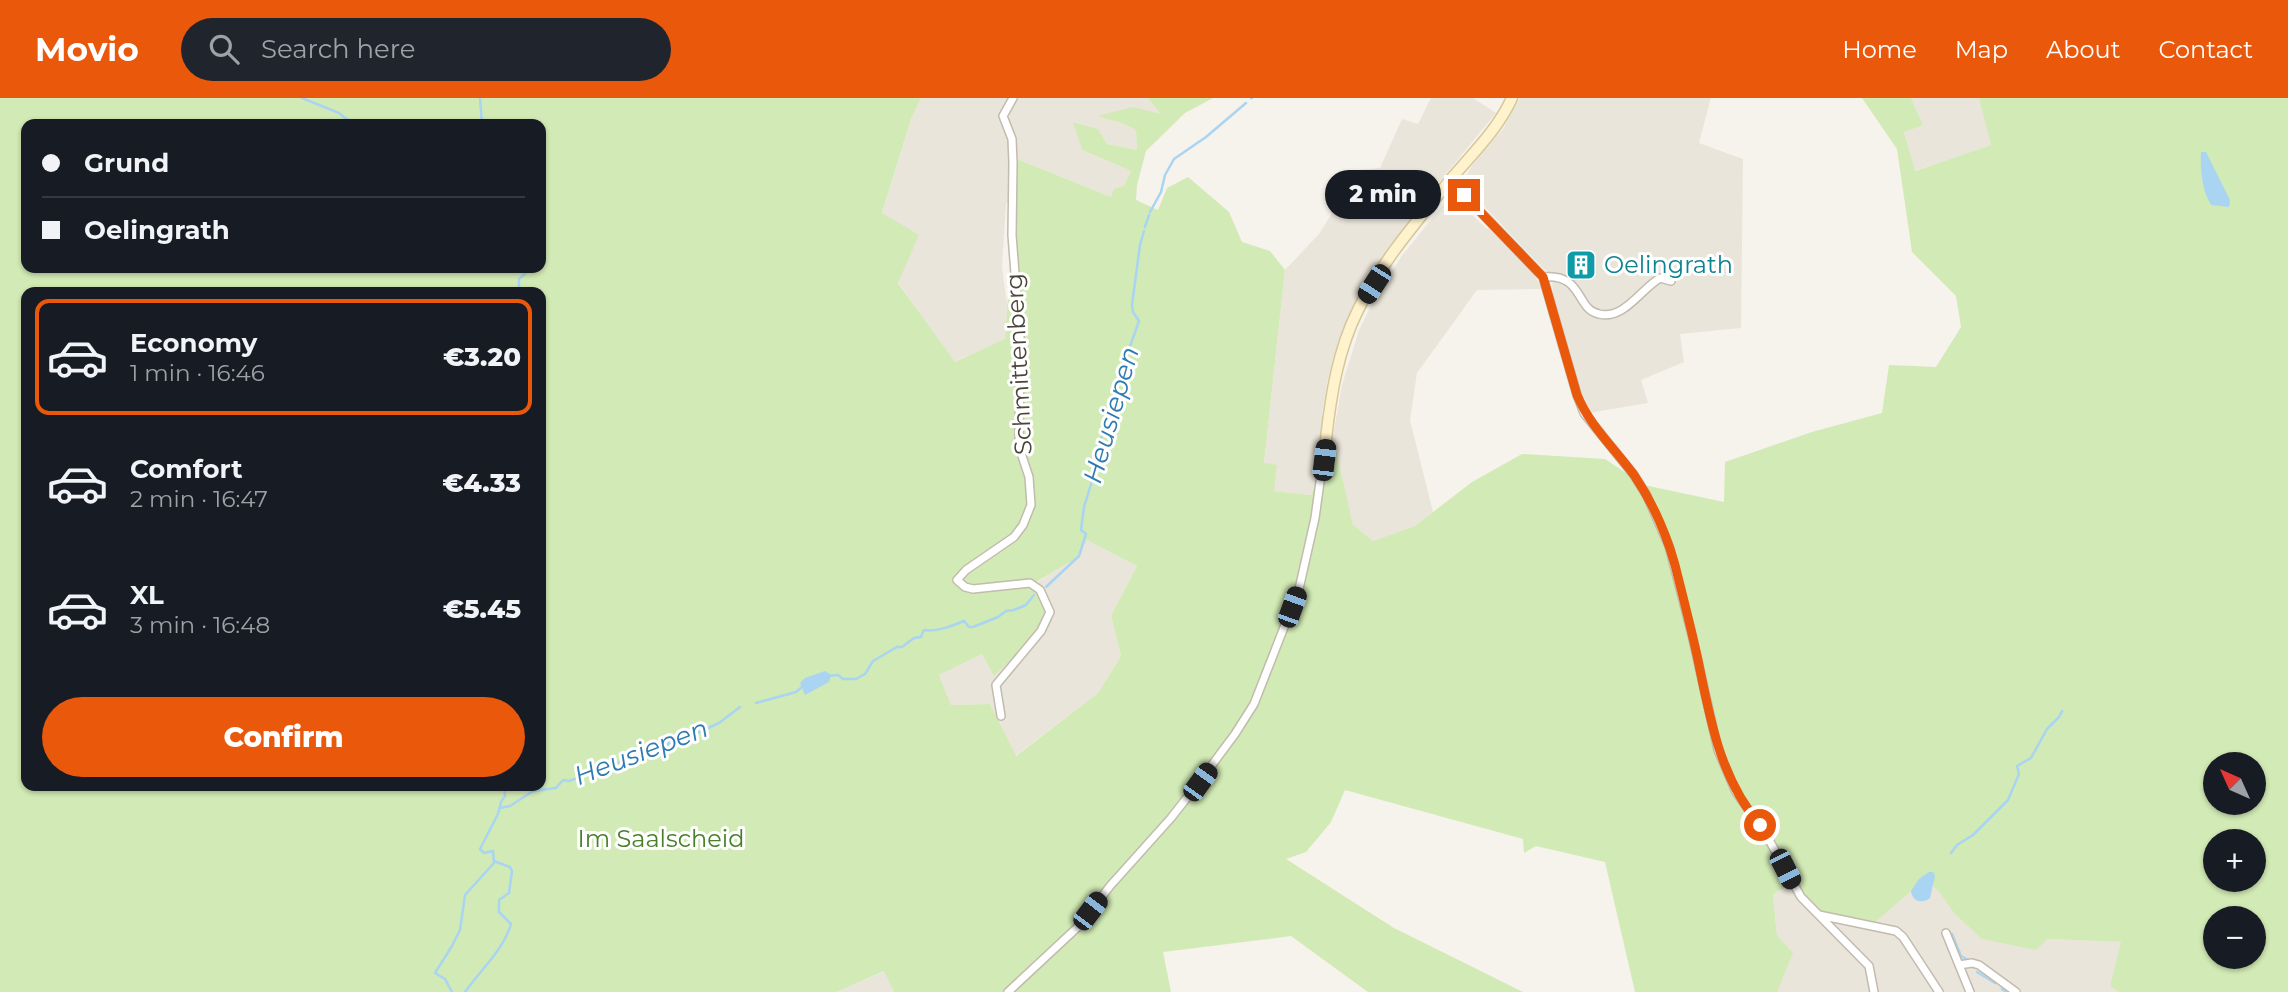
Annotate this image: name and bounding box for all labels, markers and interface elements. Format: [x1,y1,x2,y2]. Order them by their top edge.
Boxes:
search box [181,18,671,81]
text: Movio [35,29,139,69]
icon: search [205,30,243,68]
text: Search here [261,33,416,65]
text: Home [1842,35,1917,64]
text: Map [1955,35,2008,64]
text: About [2046,35,2120,64]
text: Contact [2158,35,2253,64]
text: Grund [84,147,169,179]
callout: 2 min [1324,170,1440,220]
route end [1448,179,1480,211]
text: 2 min [1349,180,1417,208]
text: Oelingrath [84,214,230,246]
building icon: Oelingrath [1564,248,1598,282]
place label: Oelingrath [1604,250,1733,279]
car [1354,261,1395,307]
street label: Schmittenberg [999,272,1038,456]
icon: car [46,326,109,389]
text: Economy [130,327,257,359]
text: €3.20 [443,341,521,373]
water label: Heusiepen [1076,343,1146,487]
text: 1 min · 16:46 [130,359,265,387]
car [1312,438,1337,482]
icon: car [46,452,109,515]
text: Comfort [130,453,242,485]
text: €4.33 [442,467,521,499]
text: 2 min · 16:47 [130,485,268,513]
icon: car [46,578,109,641]
text: XL [130,579,164,611]
car [1275,584,1310,630]
text: €5.45 [443,593,521,625]
text: 3 min · 16:48 [130,611,270,639]
button: Confirm [42,697,525,777]
water label: Heusiepen [570,712,712,792]
north arrow [2203,752,2266,816]
map controls [2203,752,2266,969]
car [1180,759,1221,805]
route start [1744,809,1776,841]
park label: Im Saalscheid [577,824,745,853]
button: + [2203,829,2266,892]
car [1767,846,1804,892]
car [1069,888,1112,934]
button: − [2203,906,2266,969]

